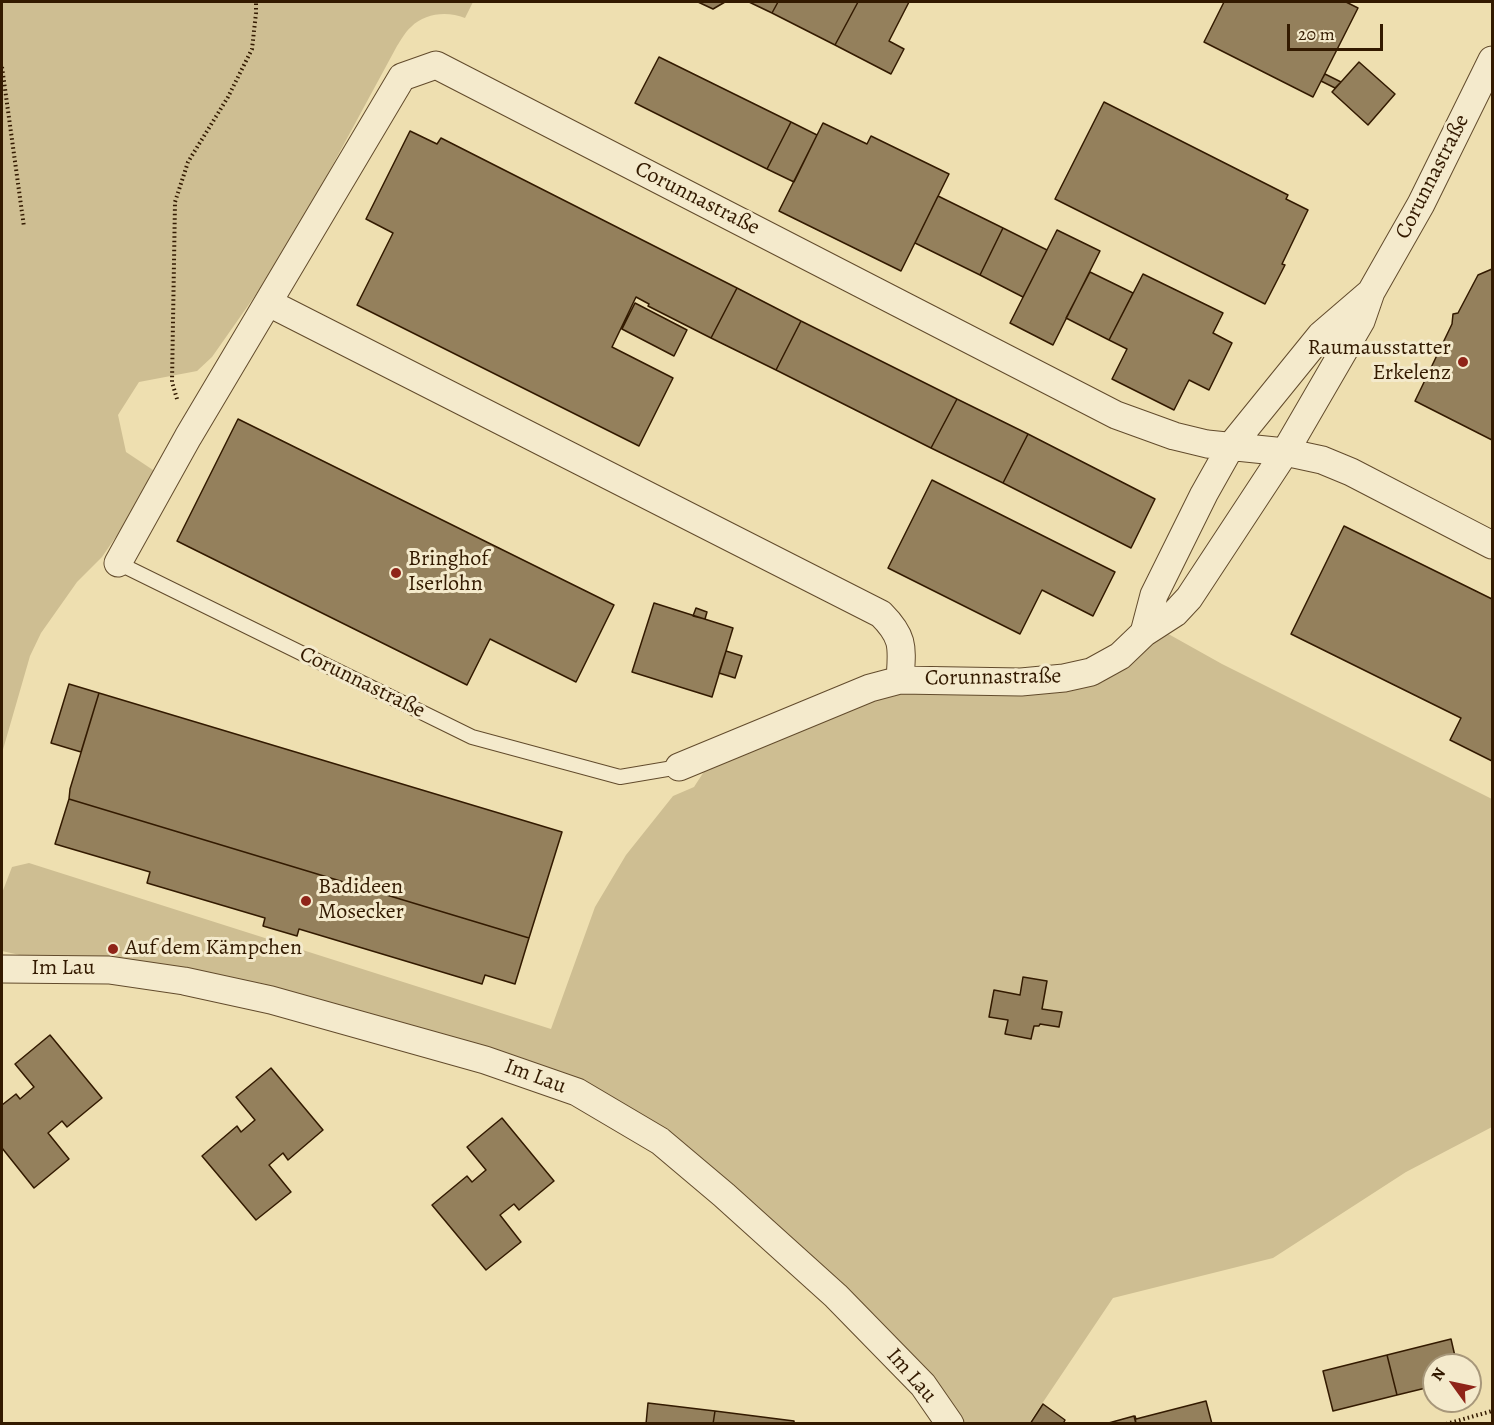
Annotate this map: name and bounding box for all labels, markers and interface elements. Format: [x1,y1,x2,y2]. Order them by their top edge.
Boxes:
scale bar [1290,12,1386,50]
text: 20 m [1298,22,1335,46]
street label: Corunnastraße [1390,110,1476,244]
street label: Corunnastraße [630,156,764,242]
place label: Raumausstatter Erkelenz [1307,336,1451,388]
marker: Raumausstatter Erkelenz [1456,355,1470,369]
place label: Bringhof Iserlohn [408,547,489,598]
marker: Bringhof Iserlohn [389,566,403,580]
street label: Corunnastraße [295,641,429,725]
street label: Corunnastraße [925,664,1061,692]
place label: Badideen Mosecker [318,875,404,926]
marker: Badideen Mosecker [299,894,313,908]
place label: Auf dem Kämpchen [125,936,302,962]
marker: Auf dem Kämpchen [106,942,120,956]
street label: Im Lau [31,956,95,982]
street label: Im Lau [501,1054,569,1100]
street label: Im Lau [880,1343,942,1409]
north arrow [1422,1353,1482,1413]
text: N [1426,1363,1451,1385]

